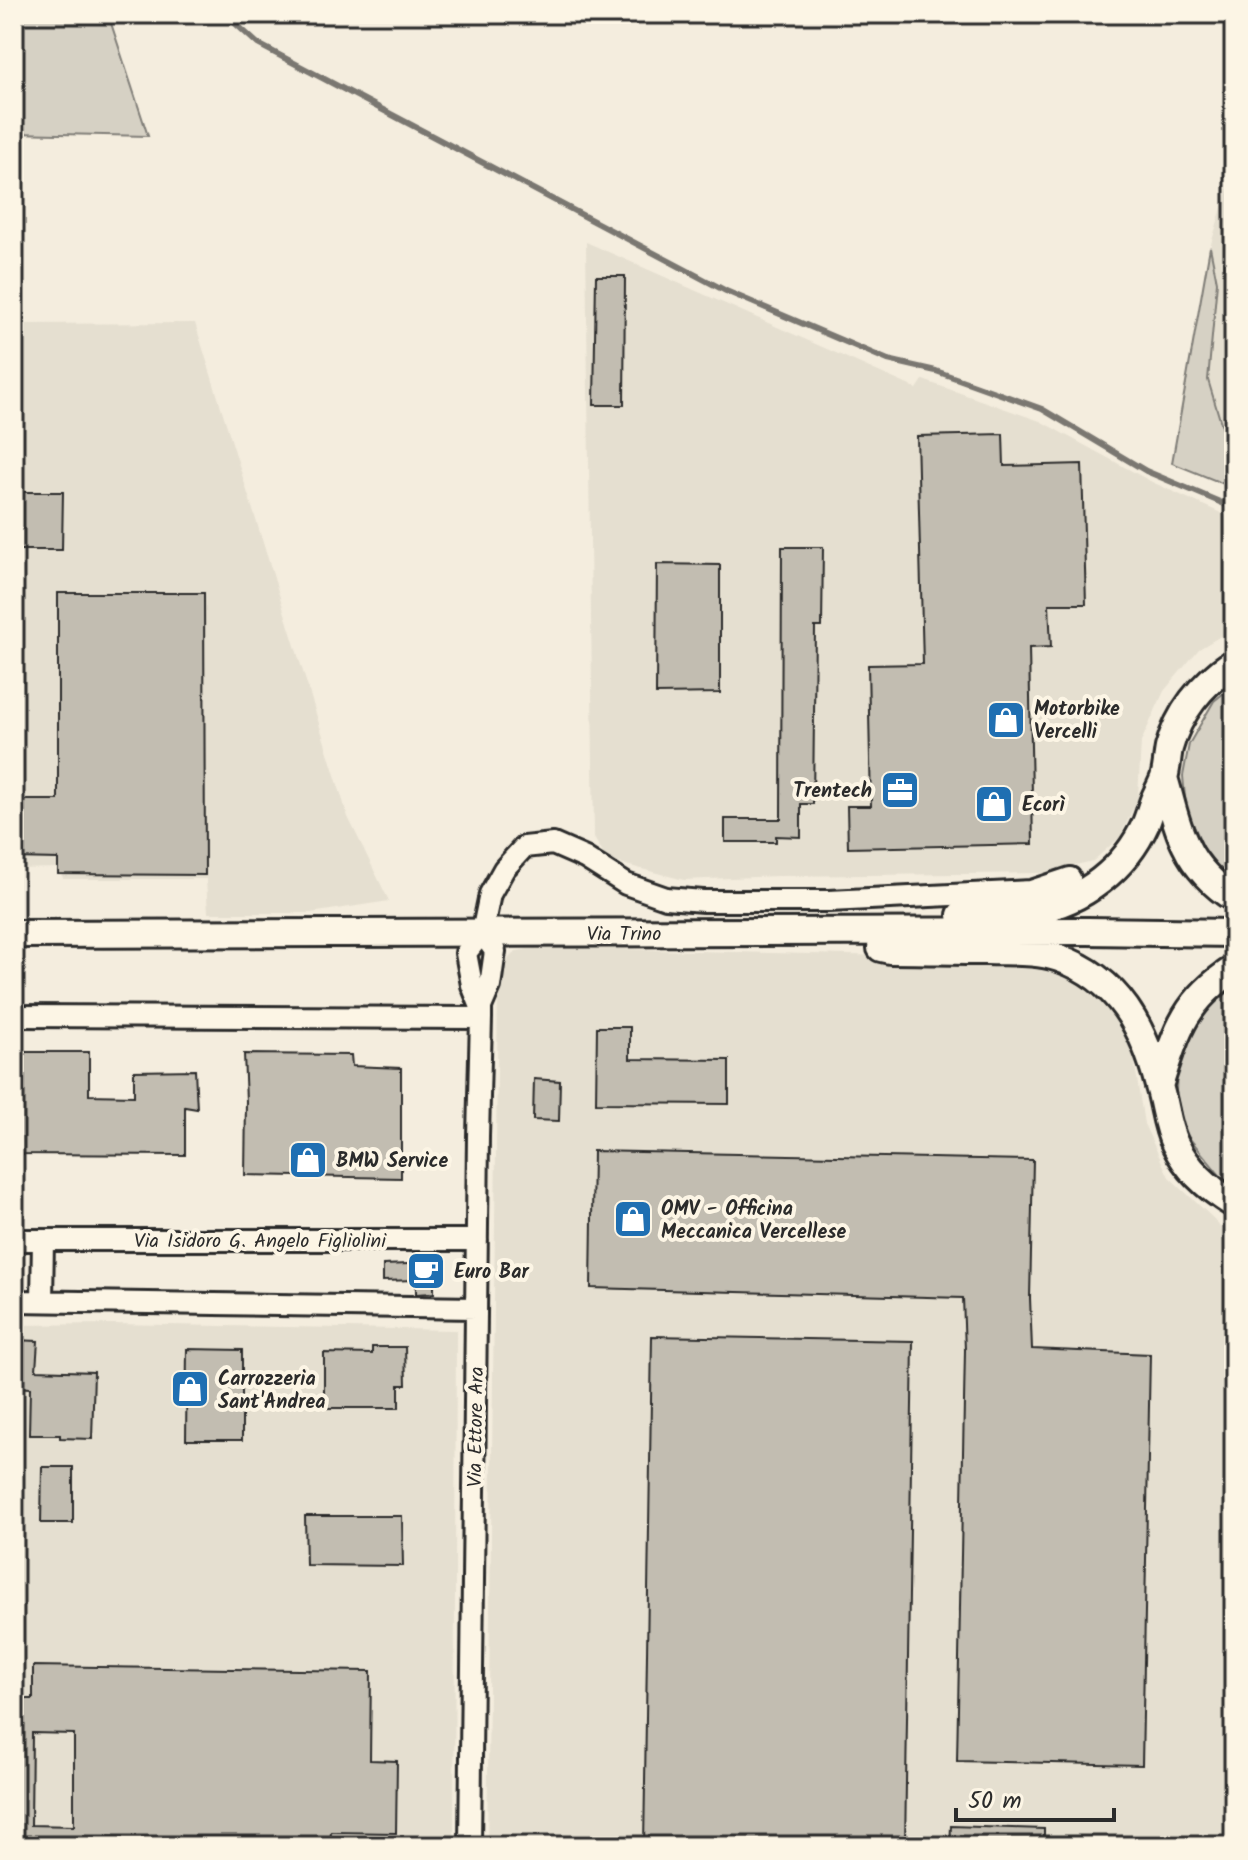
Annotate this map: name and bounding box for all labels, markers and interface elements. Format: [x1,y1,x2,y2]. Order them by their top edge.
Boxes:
place label: Motorbike Vercelli [1034,694,1120,749]
shop icon: Motorbike Vercelli [985,699,1027,741]
office icon: Trentech [879,769,921,811]
place label: Trentech [793,776,872,808]
shop icon: Ecorì [973,783,1015,825]
place label: Ecorì [1022,790,1065,822]
street label: Via Trino [587,919,661,951]
shop icon: BMW Service [287,1139,329,1181]
place label: BMW Service [336,1146,448,1178]
place label: OMV - Officina Meccanica Vercellese [661,1194,847,1249]
shop icon: OMV - Officina Meccanica Vercellese [612,1198,654,1240]
street label: Via Isidoro G. Angelo Figliolini [134,1226,387,1258]
cafe icon: Euro Bar [405,1250,447,1292]
place label: Euro Bar [454,1257,529,1289]
place label: Carrozzeria Sant'Andrea [218,1364,325,1419]
street label: Via Ettore Ara [460,1366,494,1488]
shop icon: Carrozzeria Sant'Andrea [169,1368,211,1410]
scale bar [956,1772,1114,1822]
text: 50 m [968,1782,1022,1821]

